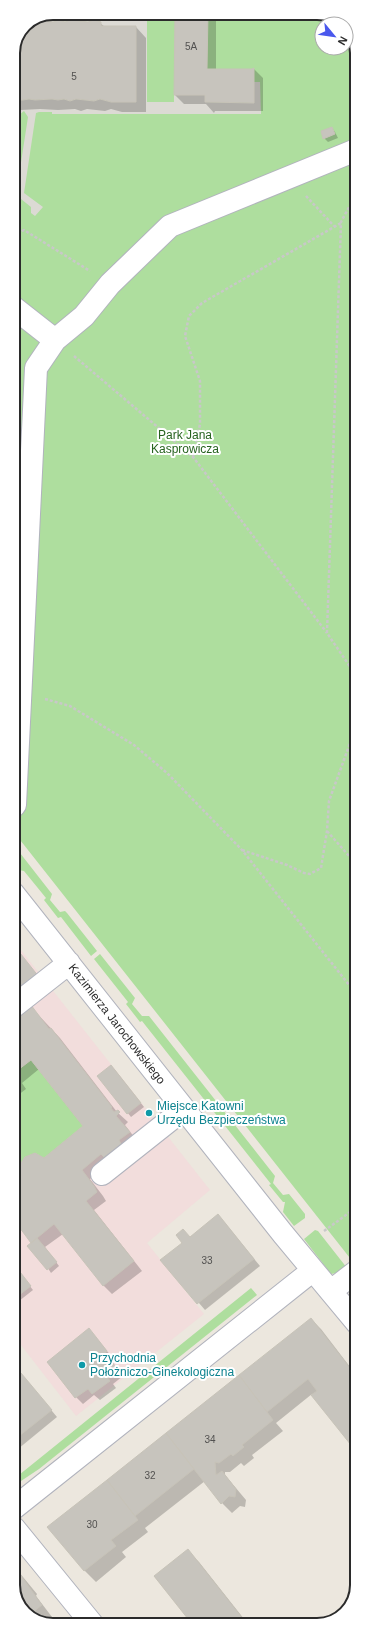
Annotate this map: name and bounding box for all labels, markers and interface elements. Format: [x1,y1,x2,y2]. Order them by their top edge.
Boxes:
north arrow [314,16,354,56]
text: N [336,34,350,47]
house number: 5A [185,41,197,52]
house number: 5 [71,71,77,82]
park label: Park Jana Kasprowicza [151,428,219,456]
street label: Kazimierza Jarochowskiego [66,961,168,1087]
place label: Miejsce Katowni Urzędu Bezpieczeństwa [157,1099,286,1127]
marker: Miejsce Katowni Urzędu Bezpieczeństwa [144,1108,154,1118]
house number: 33 [201,1255,213,1266]
place label: Przychodnia Położniczo-Ginekologiczna [90,1351,234,1379]
marker: Przychodnia Położniczo-Ginekologiczna [77,1360,87,1370]
house number: 34 [204,1434,216,1445]
house number: 32 [144,1470,156,1481]
house number: 30 [86,1519,98,1530]

